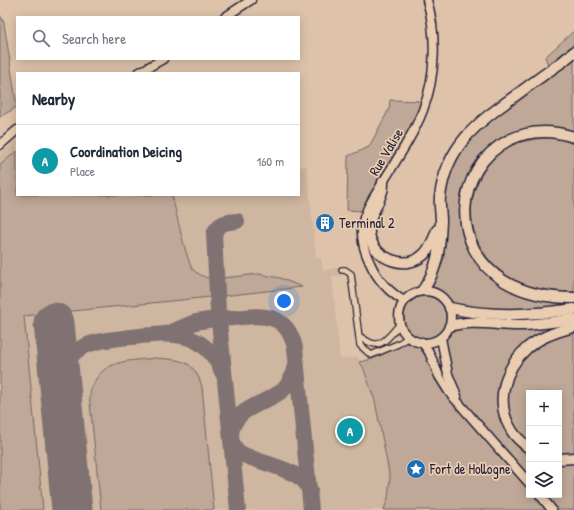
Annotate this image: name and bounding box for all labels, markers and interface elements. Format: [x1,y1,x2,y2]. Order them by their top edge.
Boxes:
search box [16,16,300,60]
icon: search [30,27,52,49]
text: Search here [62,28,126,49]
text: Nearby [32,87,75,110]
street label: Rue Valise [364,124,407,179]
text: Coordination Deicing [70,141,182,162]
text: A [42,152,48,170]
text: 160 m [256,152,284,170]
text: Place [70,162,95,180]
building icon: Terminal 2 [314,212,336,234]
place label: Terminal 2 [339,213,395,232]
your location [274,291,294,311]
map controls [526,390,562,498]
button: + [526,390,562,426]
pin: A [337,416,363,446]
button: − [526,426,562,462]
place icon: Fort de Hollogne [405,458,427,480]
place label: Fort de Hollogne [429,459,511,479]
button: layers [526,462,562,498]

